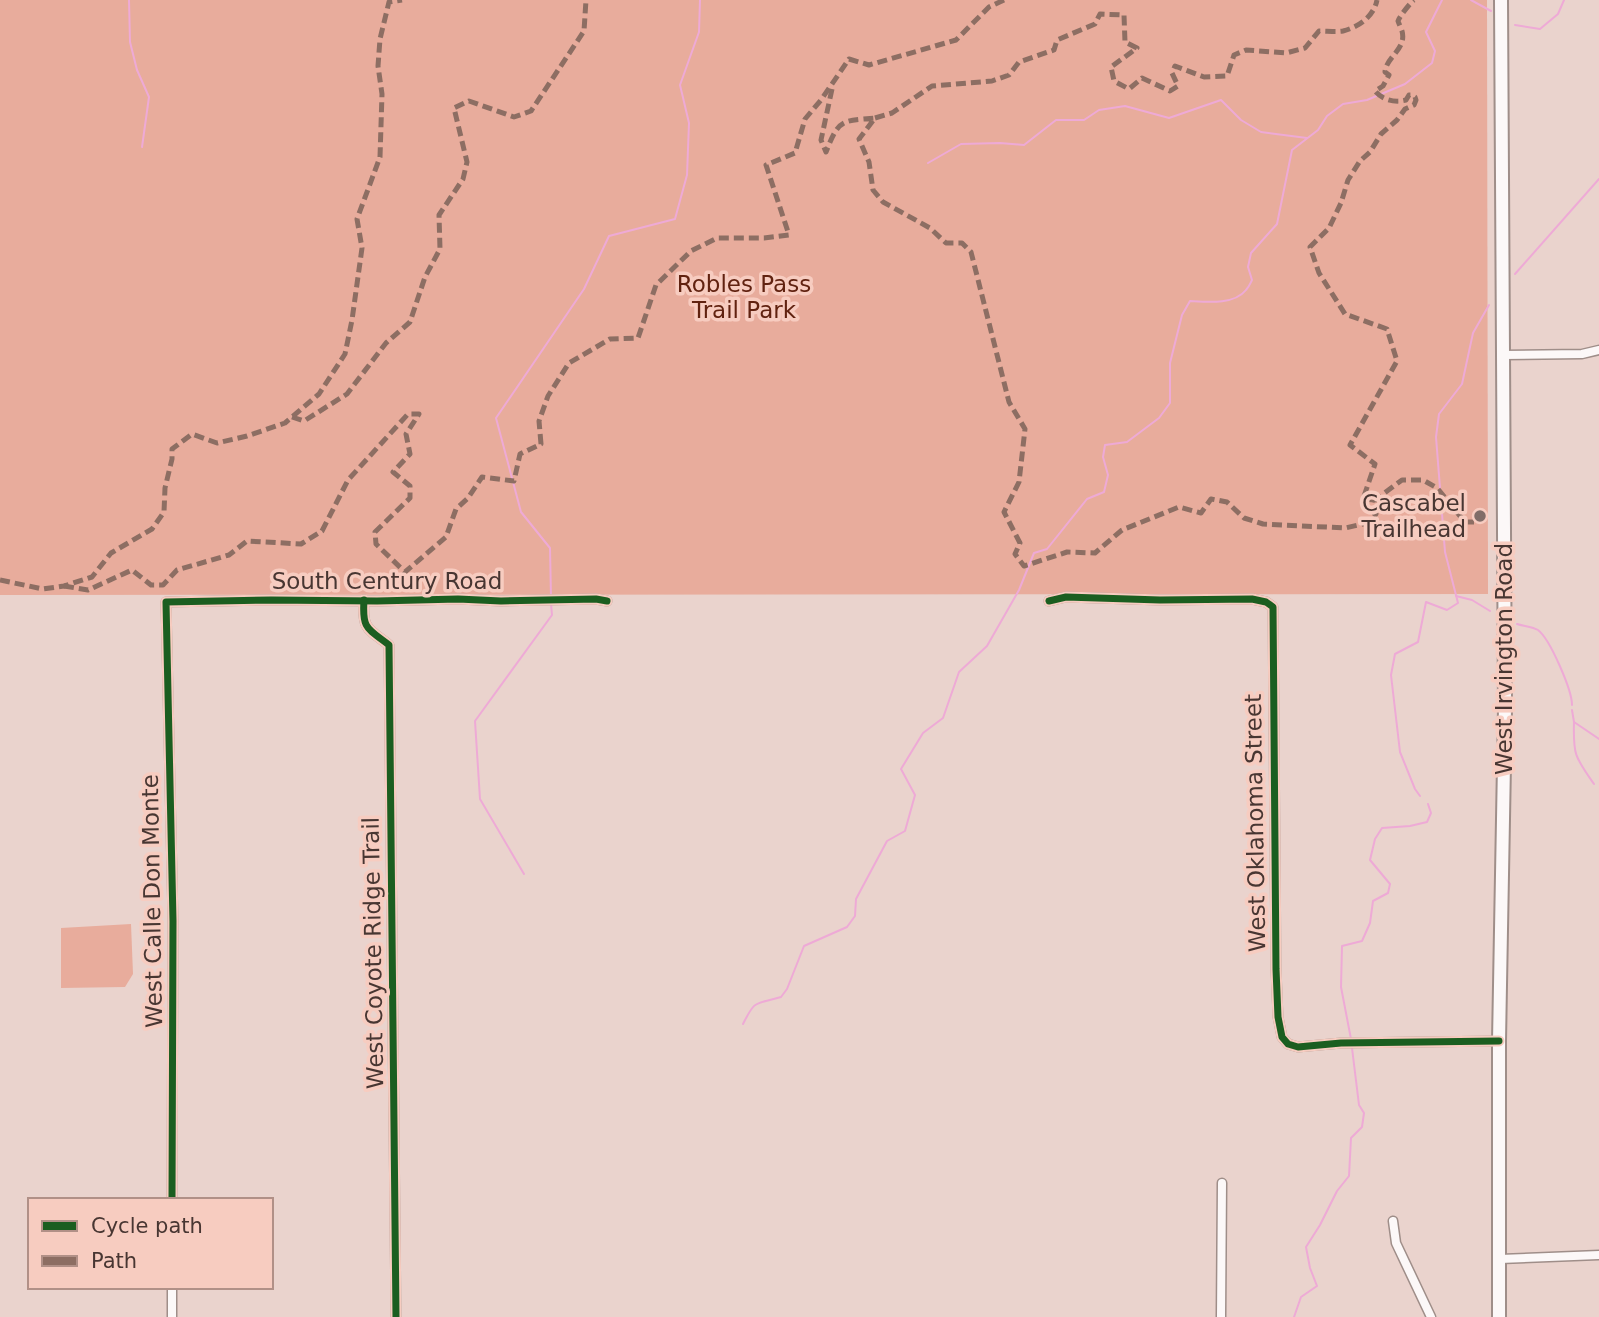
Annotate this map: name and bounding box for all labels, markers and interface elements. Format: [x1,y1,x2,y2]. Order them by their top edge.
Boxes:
park label: Robles Pass Trail Park [677,271,811,323]
place label: Cascabel Trailhead [1361,490,1466,542]
marker: Cascabel Trailhead [1472,508,1488,524]
street label: West Irvington Road [1491,543,1517,775]
street label: South Century Road [272,568,502,594]
street label: West Oklahoma Street [1240,694,1270,952]
street label: West Calle Don Monte [137,774,167,1028]
street label: West Coyote Ridge Trail [358,817,388,1089]
legend [28,1198,273,1289]
text: Cycle path [91,1214,203,1238]
text: Path [91,1249,137,1273]

